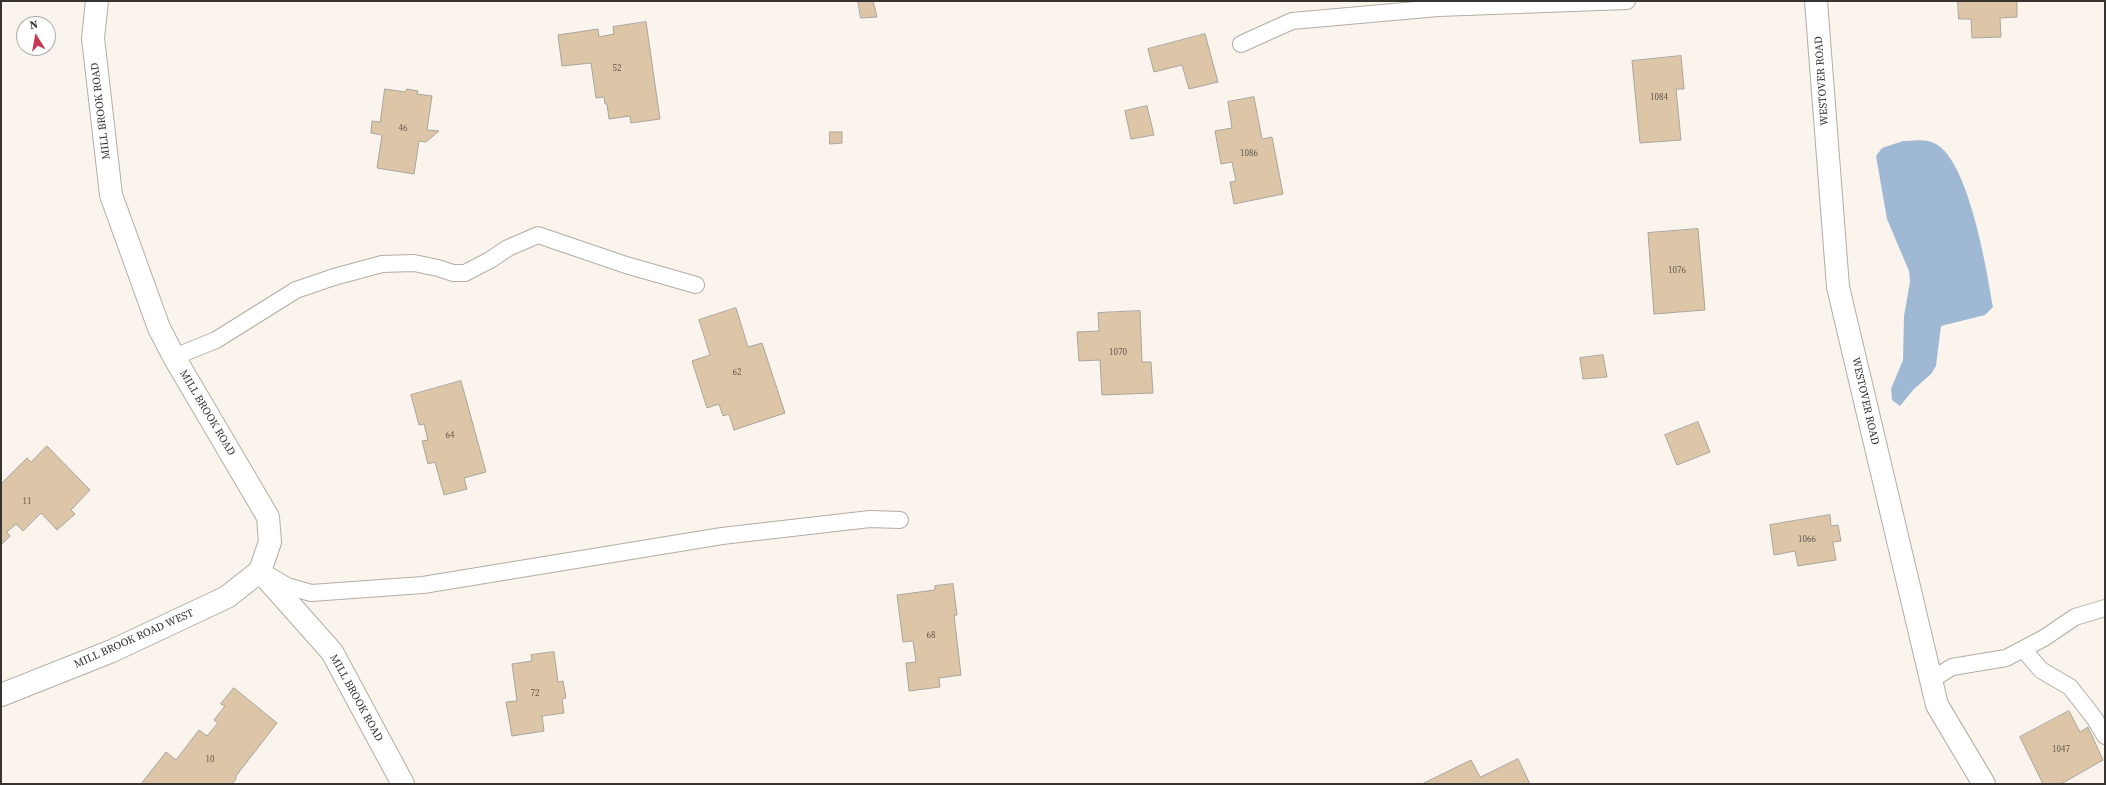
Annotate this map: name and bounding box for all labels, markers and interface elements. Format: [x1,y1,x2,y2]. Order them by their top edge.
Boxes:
north arrow [16,16,56,56]
text: N [28,17,39,33]
street label: WESTOVER ROAD [1812,36,1832,126]
street label: MILL BROOK ROAD [88,62,114,160]
house number: 52 [613,64,621,74]
house number: 1084 [1650,93,1668,103]
house number: 46 [399,124,407,134]
house number: 1086 [1240,149,1258,159]
house number: 1076 [1668,266,1686,276]
house number: 1070 [1109,348,1127,358]
street label: WESTOVER ROAD [1848,356,1882,446]
street label: MILL BROOK ROAD [176,368,238,458]
house number: 62 [733,368,741,378]
house number: 64 [446,431,454,441]
house number: 11 [23,497,31,507]
house number: 1066 [1798,535,1816,545]
street label: MILL BROOK ROAD WEST [72,607,196,671]
house number: 68 [927,631,935,641]
street label: MILL BROOK ROAD [327,652,385,744]
house number: 72 [531,689,539,699]
house number: 1047 [2052,745,2070,755]
house number: 10 [206,755,214,765]

